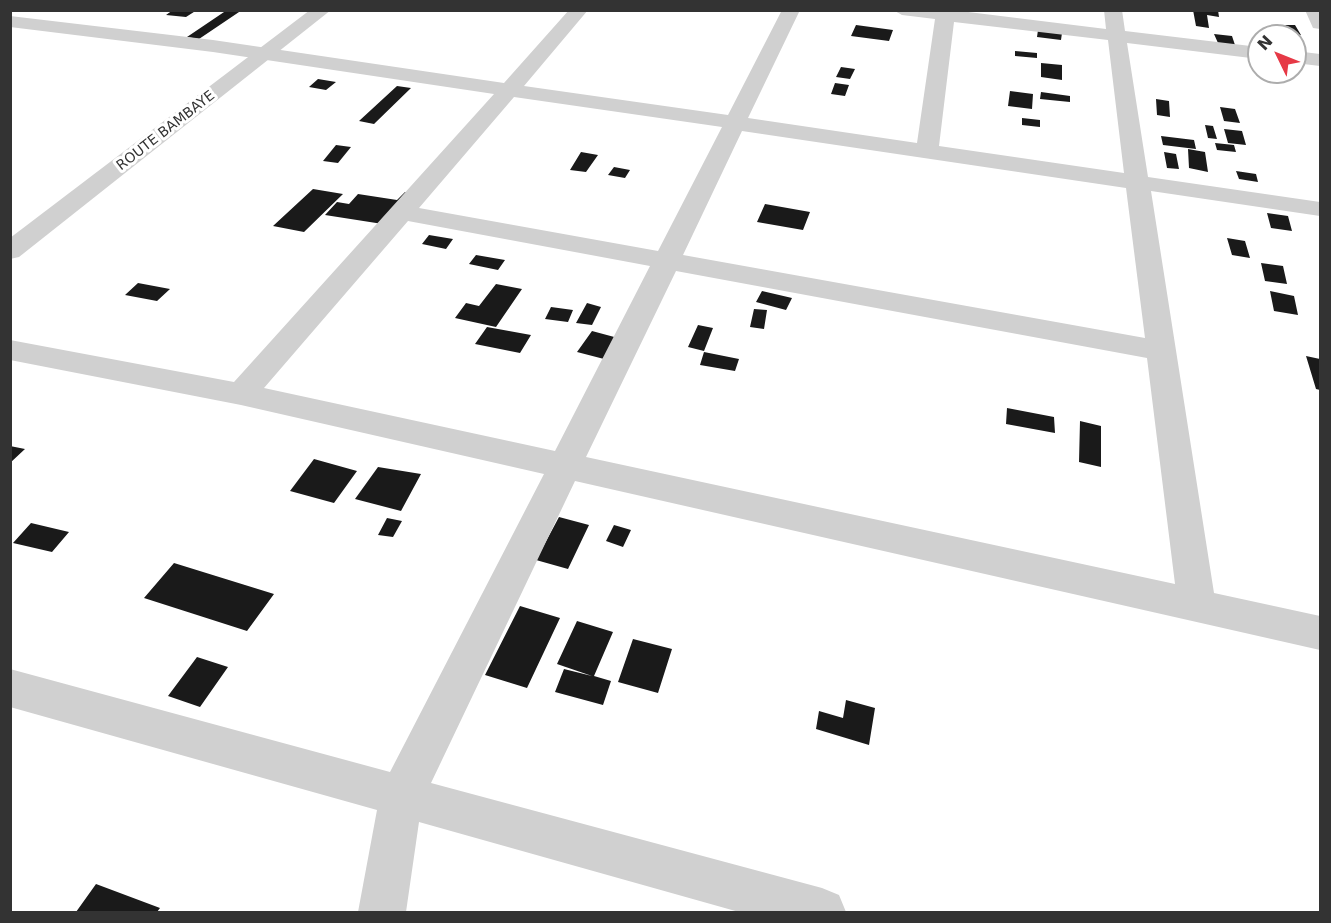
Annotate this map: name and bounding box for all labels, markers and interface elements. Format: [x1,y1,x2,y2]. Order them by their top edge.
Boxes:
north arrow [1247,24,1307,84]
text: N [1253,31,1276,54]
street label: ROUTE BAMBAYE [114,88,218,174]

